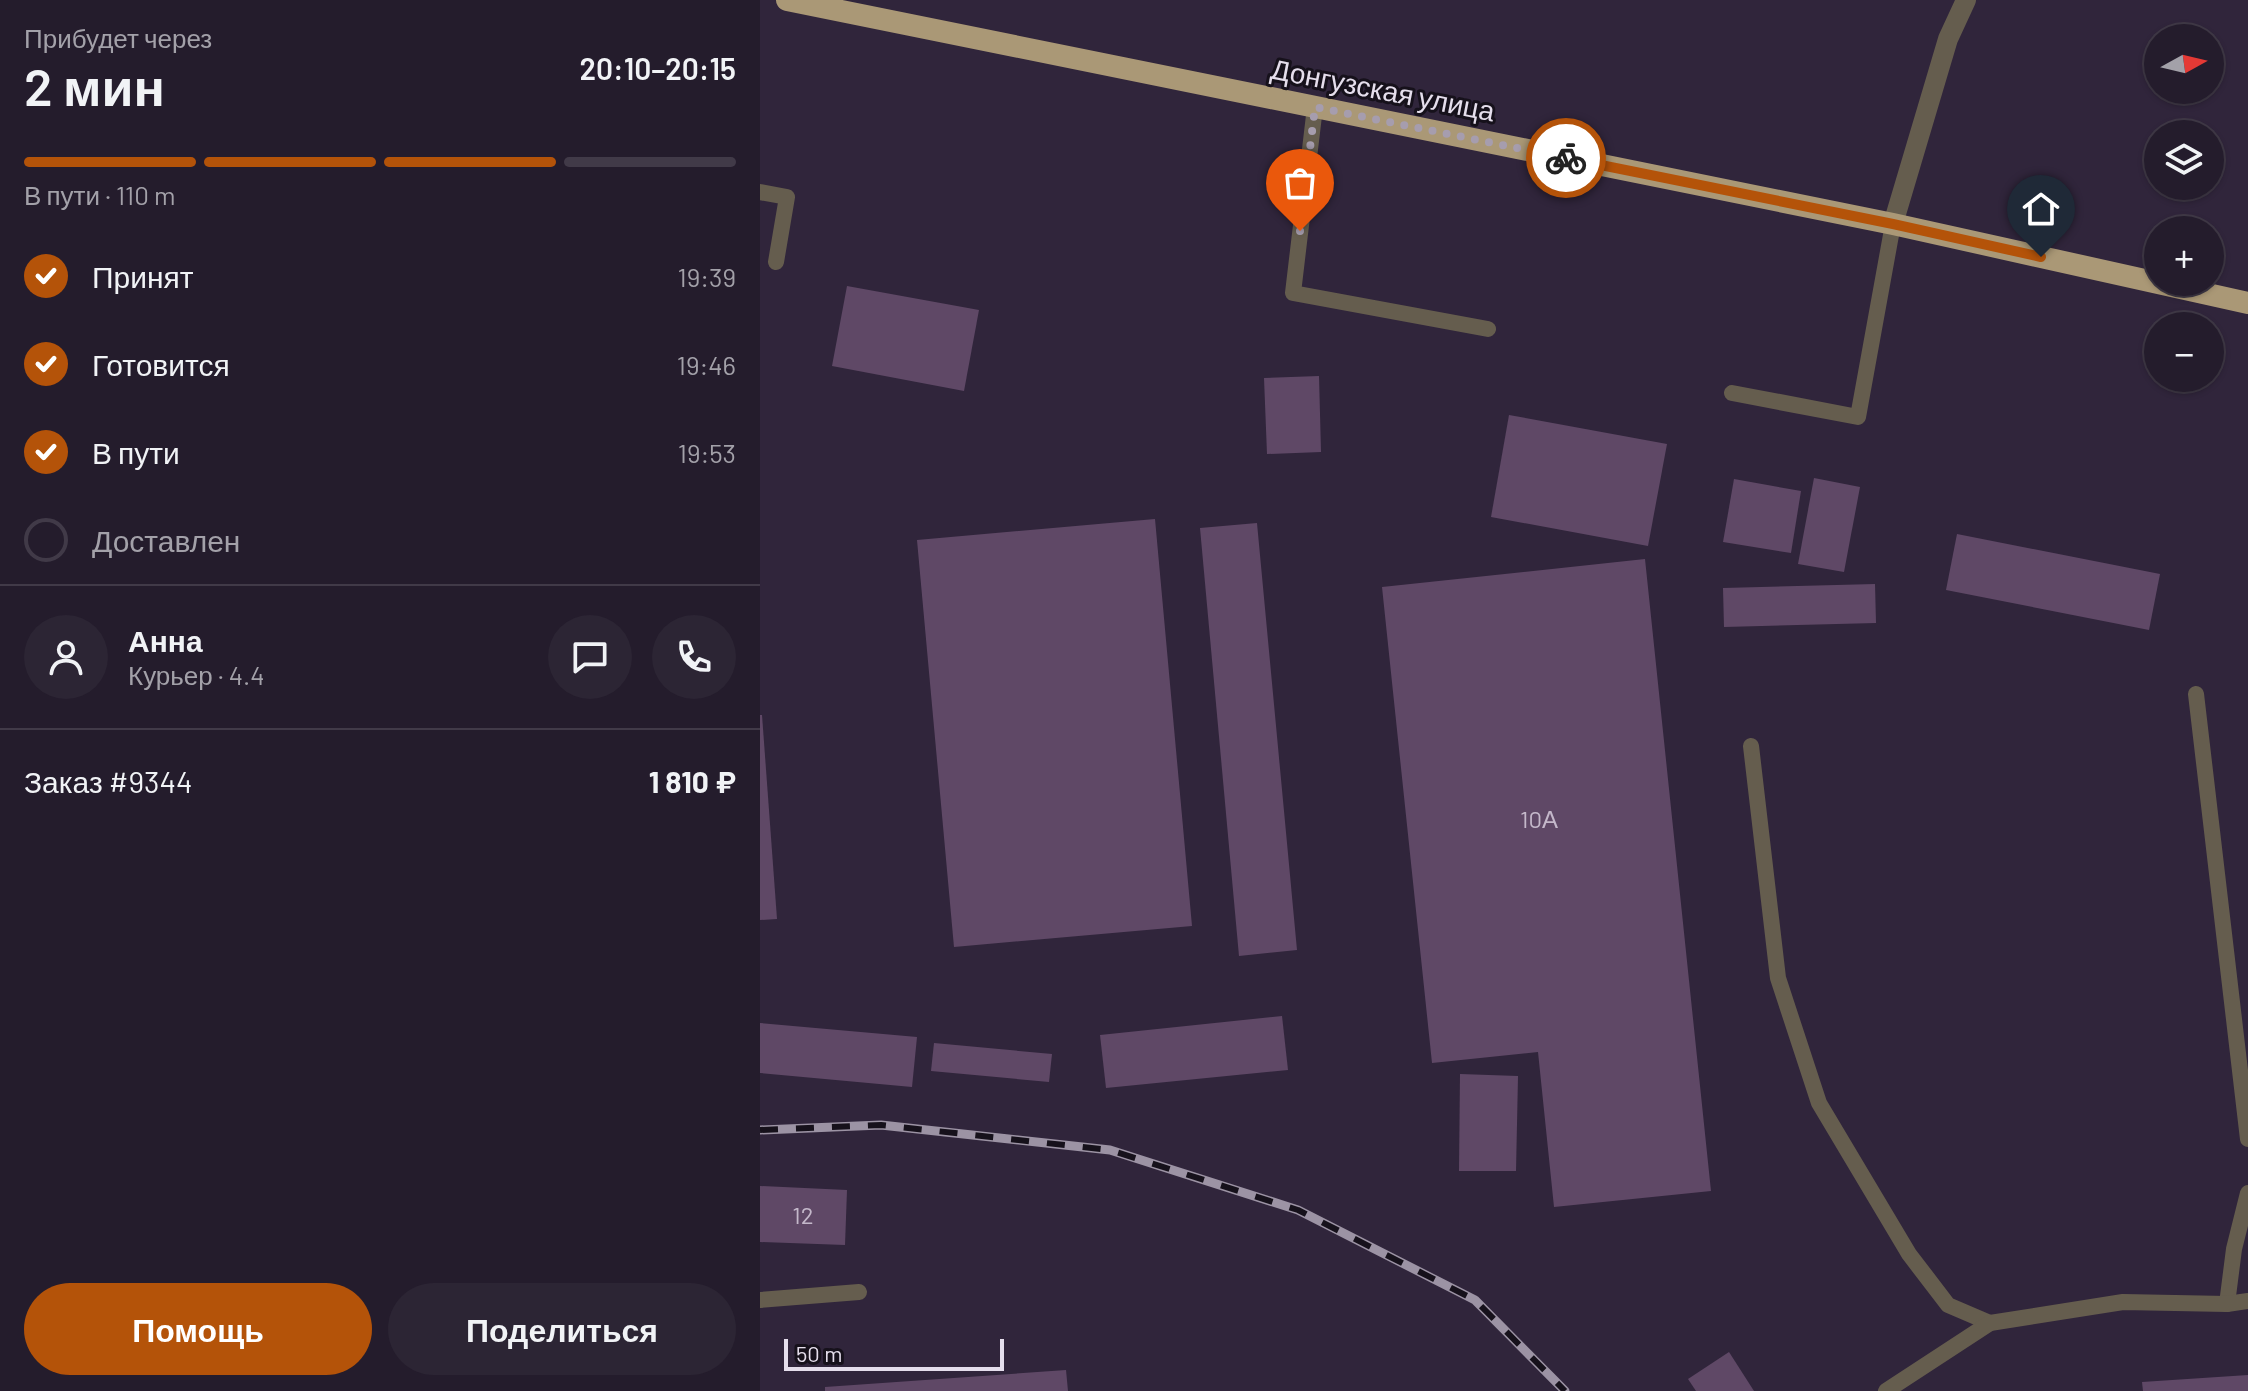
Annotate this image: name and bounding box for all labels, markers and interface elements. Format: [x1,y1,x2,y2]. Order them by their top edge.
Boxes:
text: Прибудет через [24,22,212,53]
north arrow [2144,24,2224,104]
map controls [2144,24,2224,392]
text: 20:10–20:15 [579,50,736,86]
street label: Донгузская улица [1268,51,1498,127]
text: 2 мин [24,54,165,116]
courier [1526,118,1606,198]
button: layers [2144,120,2224,200]
icon: bike [1544,136,1588,180]
pin [1266,149,1334,231]
icon: bag [1278,161,1322,205]
pin [2007,175,2075,257]
text: В пути · 110 m [24,179,176,210]
icon: home [2019,187,2063,231]
button: + [2144,216,2224,296]
icon: check [24,254,68,298]
text: Принят [92,258,194,294]
text: 19:39 [678,261,736,292]
button: − [2144,312,2224,392]
icon: check [24,342,68,386]
text: Готовится [92,346,230,382]
text: 19:46 [677,349,736,380]
icon: check [24,430,68,474]
text: В пути [92,434,180,470]
text: 19:53 [678,437,736,468]
text: Доставлен [92,522,240,558]
button: person [24,615,108,699]
button: chat [548,615,632,699]
button: phone [652,615,736,699]
text: Анна [128,622,203,658]
text: Курьер · 4.4 [128,659,265,690]
text: Заказ #9344 [24,763,193,799]
text: 1 810 ₽ [649,763,736,799]
house number: 10А [1520,804,1558,833]
house number: 12 [792,1200,814,1229]
button: Помощь [24,1283,372,1375]
button: Поделиться [388,1283,736,1375]
scale bar [784,1335,1004,1371]
text: 50 m [796,1340,842,1366]

